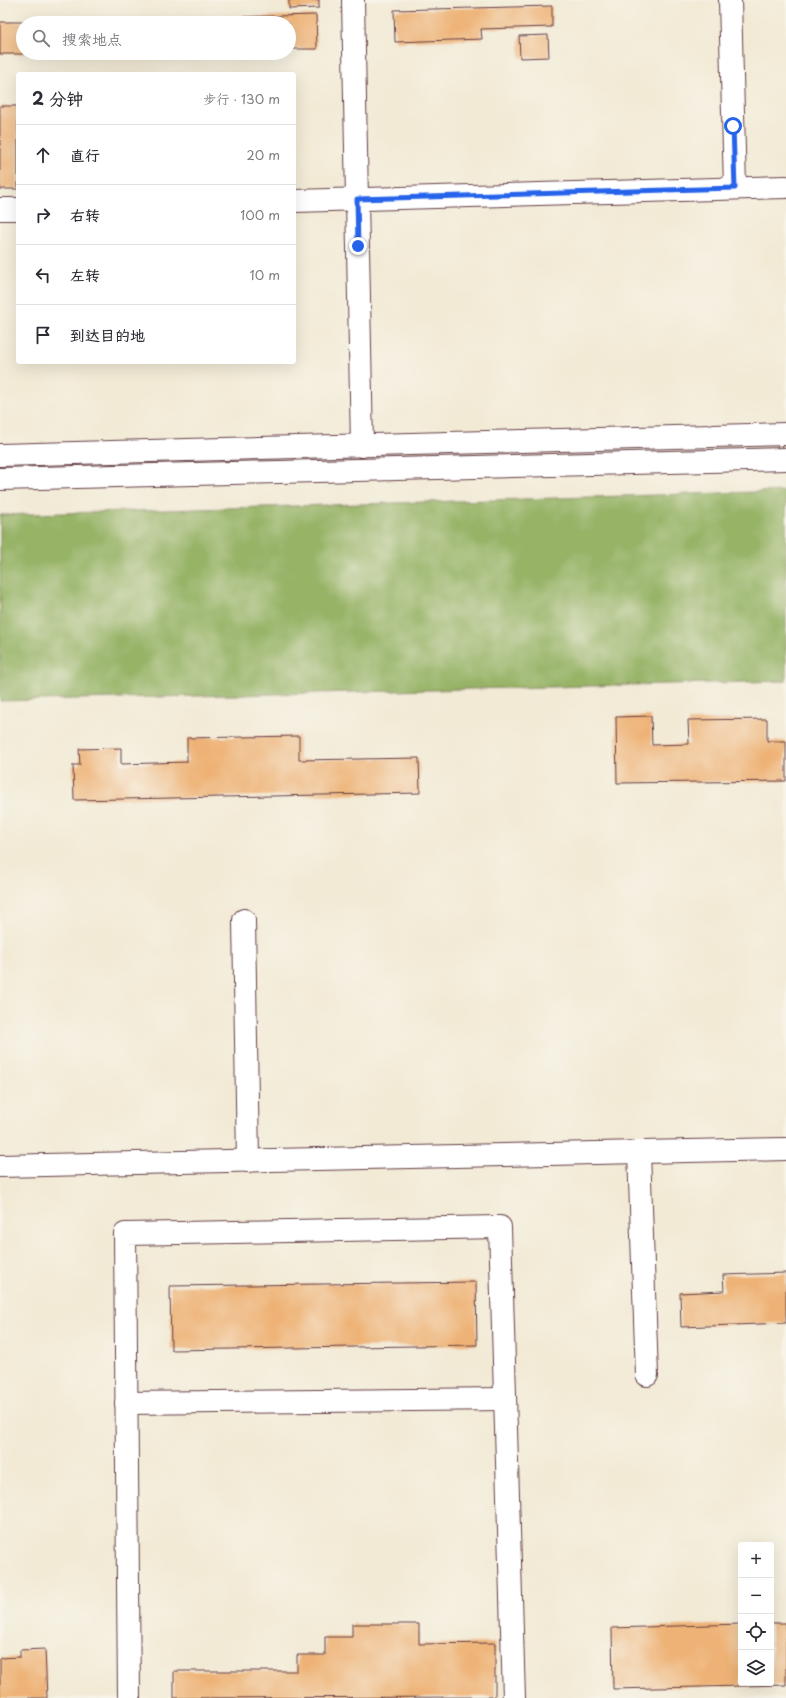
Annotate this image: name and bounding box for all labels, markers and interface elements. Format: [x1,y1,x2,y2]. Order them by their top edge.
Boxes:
search box [16,16,296,60]
icon: search [30,27,52,49]
text: 搜索地点 [62,27,122,50]
text: 2 分钟 [32,85,83,111]
text: 步行 · 130 m [203,89,280,108]
route start [724,117,742,135]
text: 直行 [70,143,100,166]
icon: ahead [32,144,54,166]
text: 20 m [246,145,280,164]
text: 右转 [70,203,100,226]
icon: right [32,204,54,226]
text: 100 m [240,205,280,224]
route end [349,237,367,255]
text: 左转 [70,263,100,286]
icon: left [32,264,54,286]
text: 10 m [250,265,280,284]
text: 到达目的地 [70,323,145,346]
icon: arrive [32,324,54,346]
map controls [738,1542,774,1686]
button: + [738,1542,774,1578]
button: − [738,1578,774,1614]
button: locate [738,1614,774,1650]
button: layers [738,1650,774,1686]

